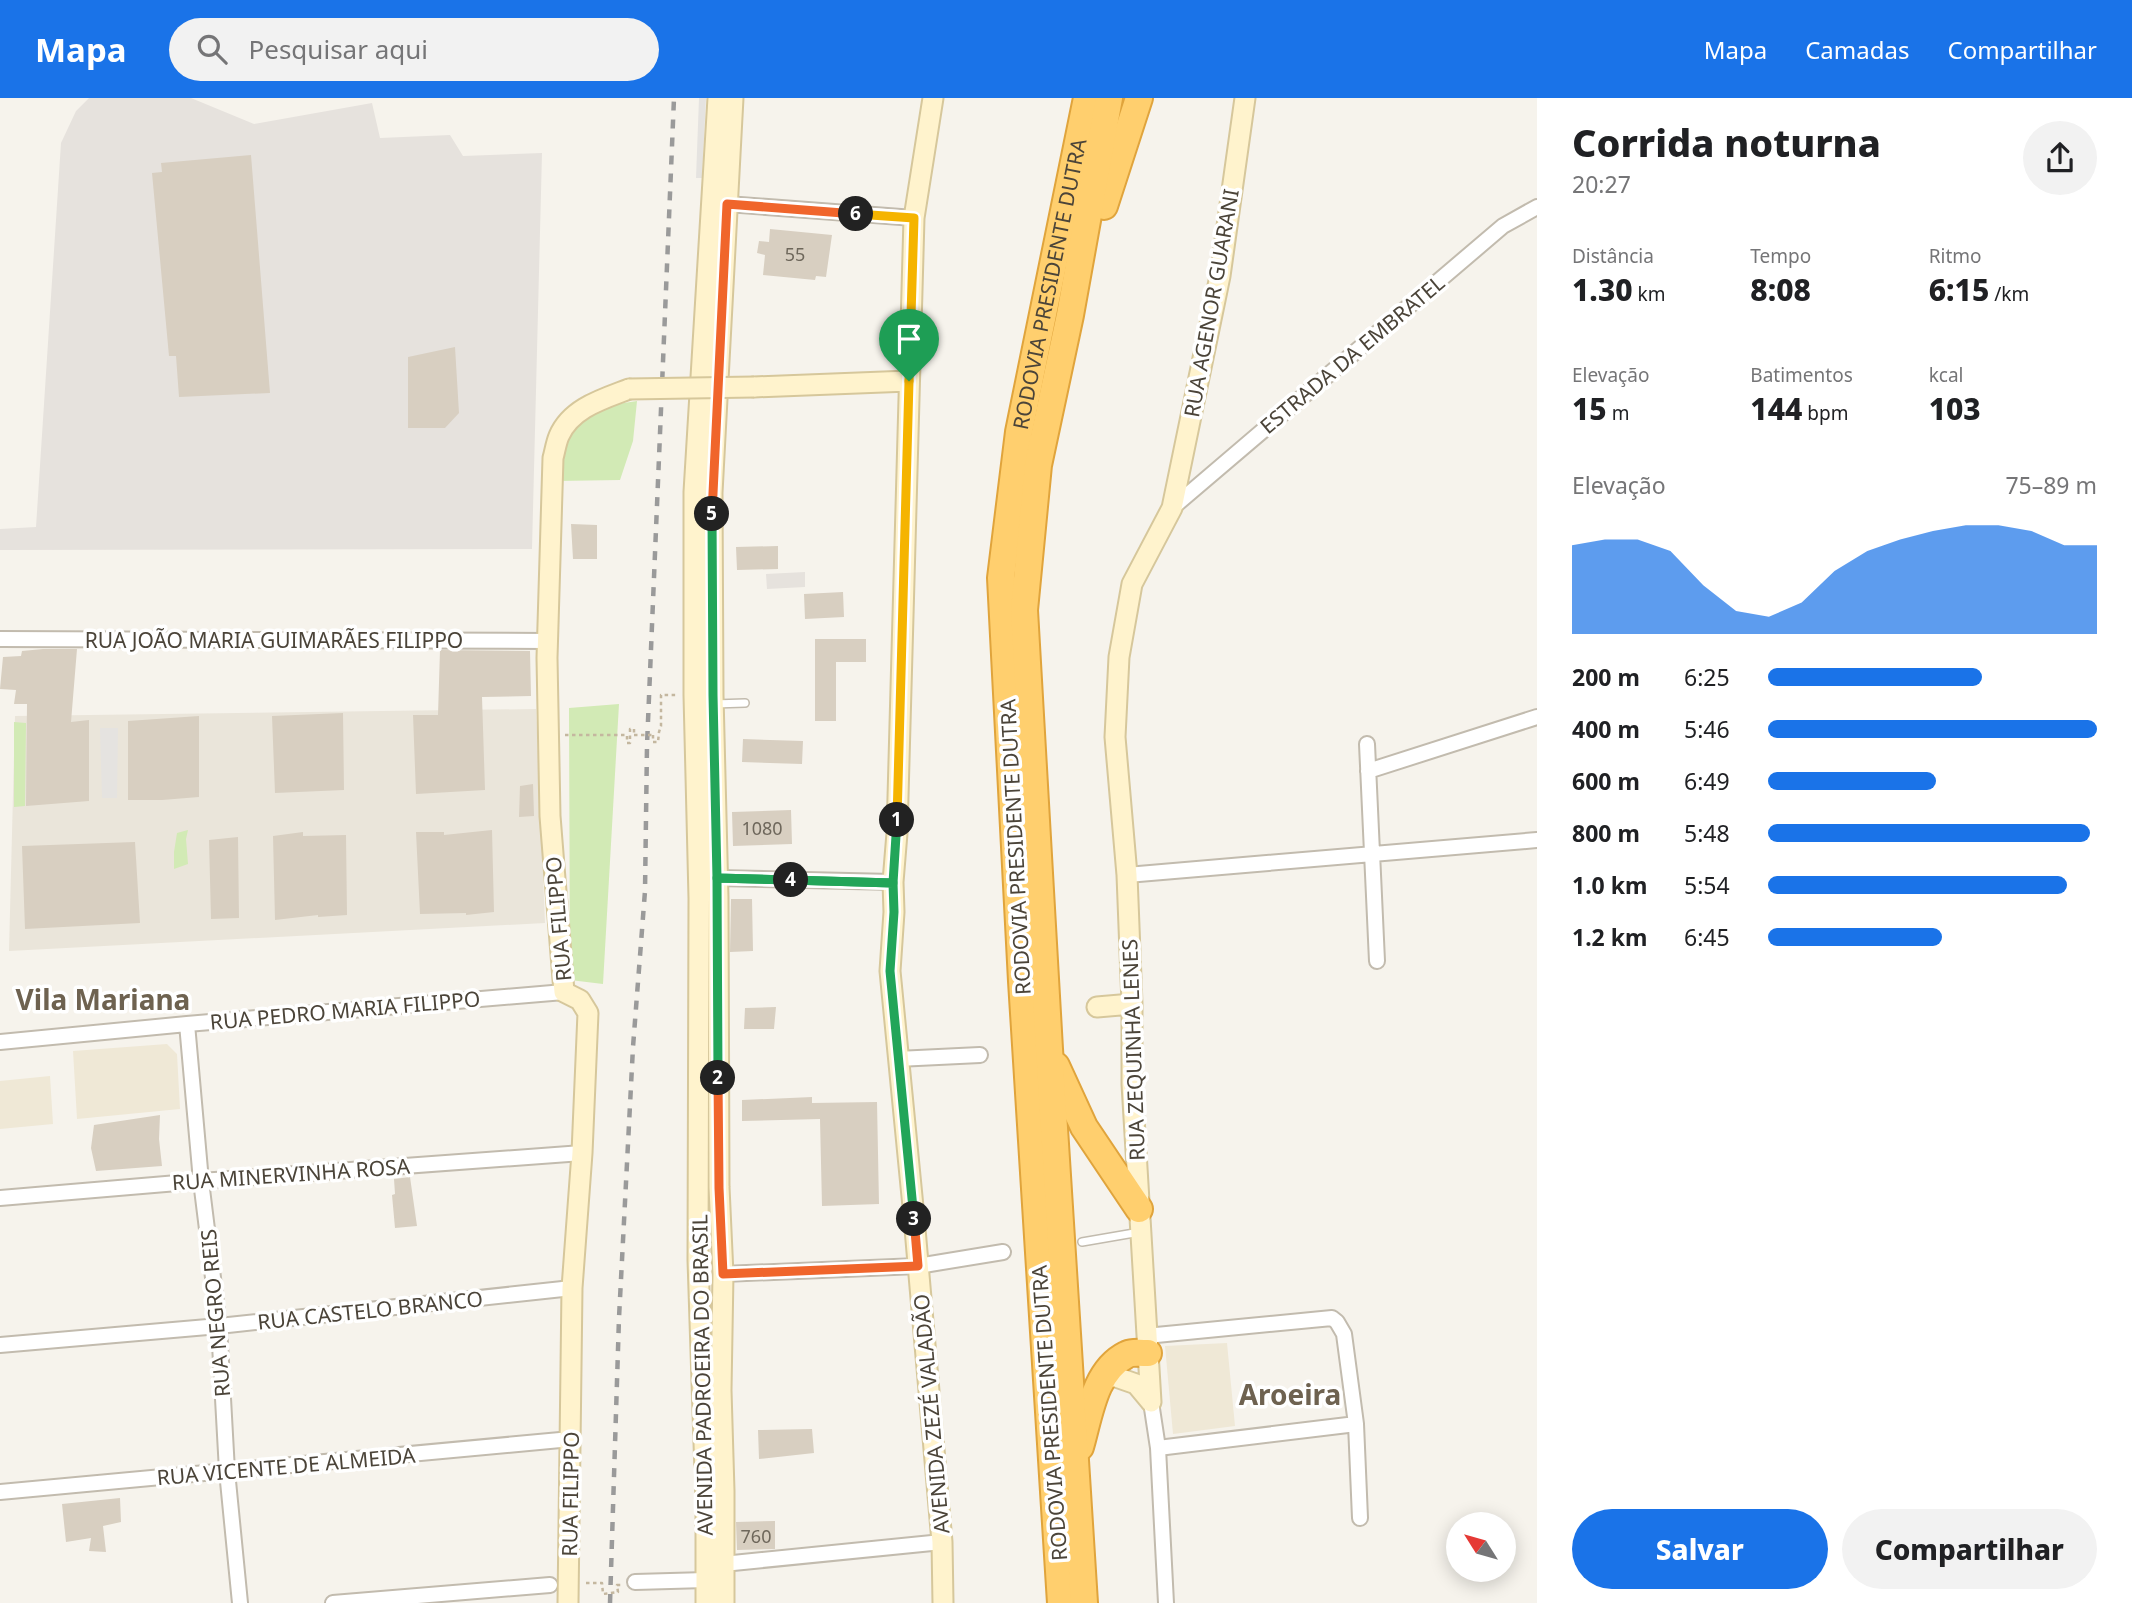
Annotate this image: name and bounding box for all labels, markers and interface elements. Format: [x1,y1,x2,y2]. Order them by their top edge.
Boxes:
search box [169,18,659,81]
text: Mapa [35,27,127,72]
icon: search [193,30,231,68]
text: Pesquisar aqui [249,31,428,67]
text: Mapa [1704,33,1767,66]
text: Camadas [1805,33,1909,66]
text: Compartilhar [1947,33,2097,66]
text: Corrida noturna [1572,116,1881,168]
button: share [2023,121,2097,195]
street label: RODOVIA PRESIDENTE DUTRA [1006,135,1093,432]
text: 20:27 [1572,168,1631,200]
street label: RUA AGENOR GUARANI [1177,187,1245,419]
pin: 6 [838,197,874,232]
text: 6 [850,200,861,226]
house number: 55 [785,242,805,266]
text: Distância [1572,243,1654,269]
text: Tempo [1750,243,1811,269]
text: Ritmo [1929,243,1982,269]
street label: ESTRADA DA EMBRATEL [1254,268,1450,440]
text: 1.30 [1572,269,1633,310]
text: 8:08 [1750,269,1811,310]
text: 6:15 [1929,269,1989,310]
text: km [1633,281,1665,307]
text: /km [1989,281,2029,307]
pin [879,309,939,381]
icon: arrive [890,320,928,358]
text: Elevação [1572,362,1649,388]
text: Batimentos [1750,362,1853,388]
text: kcal [1929,362,1963,388]
text: 15 [1572,388,1607,429]
text: 144 [1750,388,1802,429]
text: 103 [1929,388,1981,429]
text: m [1607,400,1629,426]
text: bpm [1802,400,1848,426]
text: Elevação [1572,469,1666,501]
text: 75–89 m [2005,469,2097,501]
pin: 5 [694,496,730,532]
text: 5 [706,500,717,526]
street label: RUA JOÃO MARIA GUIMARÃES FILIPPO [85,626,463,654]
text: 200 m [1572,661,1640,693]
text: 6:25 [1684,661,1730,693]
street label: RODOVIA PRESIDENTE DUTRA [993,698,1037,996]
text: 400 m [1572,713,1640,745]
text: 5:46 [1684,713,1730,745]
text: 600 m [1572,765,1640,797]
text: 6:49 [1684,765,1730,797]
pin: 1 [880,802,914,838]
text: 1 [891,806,902,832]
house number: 1080 [741,816,783,840]
text: 800 m [1572,817,1640,849]
text: 5:48 [1684,817,1730,849]
street label: RUA FILIPPO [539,855,577,983]
pin: 4 [774,862,808,898]
text: 4 [785,866,796,892]
text: 1.0 km [1572,869,1647,901]
text: 5:54 [1684,869,1730,901]
text: 1.2 km [1572,921,1647,953]
text: 6:45 [1684,921,1730,953]
street label: RUA ZEQUINHA LENES [1115,939,1151,1161]
district label: Vila Mariana [16,980,190,1018]
street label: RUA PEDRO MARIA FILIPPO [209,984,481,1036]
pin: 2 [700,1060,736,1096]
text: 2 [712,1064,723,1090]
street label: RUA MINERVINHA ROSA [171,1152,411,1196]
pin: 3 [897,1202,932,1236]
text: 3 [908,1205,919,1231]
street label: AVENIDA PADROEIRA DO BRASIL [685,1214,719,1536]
street label: RUA NEGRO REIS [194,1228,236,1398]
street label: RODOVIA PRESIDENTE DUTRA [1025,1264,1073,1562]
street label: RUA CASTELO BRANCO [256,1284,484,1336]
street label: AVENIDA ZEZÉ VALADÃO [907,1293,955,1535]
district label: Aroeira [1239,1375,1341,1413]
street label: RUA FILIPPO [555,1431,585,1557]
street label: RUA VICENTE DE ALMEIDA [155,1441,417,1491]
button: Salvar [1572,1509,1828,1589]
button: Compartilhar [1842,1509,2097,1589]
north arrow [1446,1512,1516,1582]
map controls [1446,1512,1516,1582]
house number: 760 [741,1524,771,1548]

